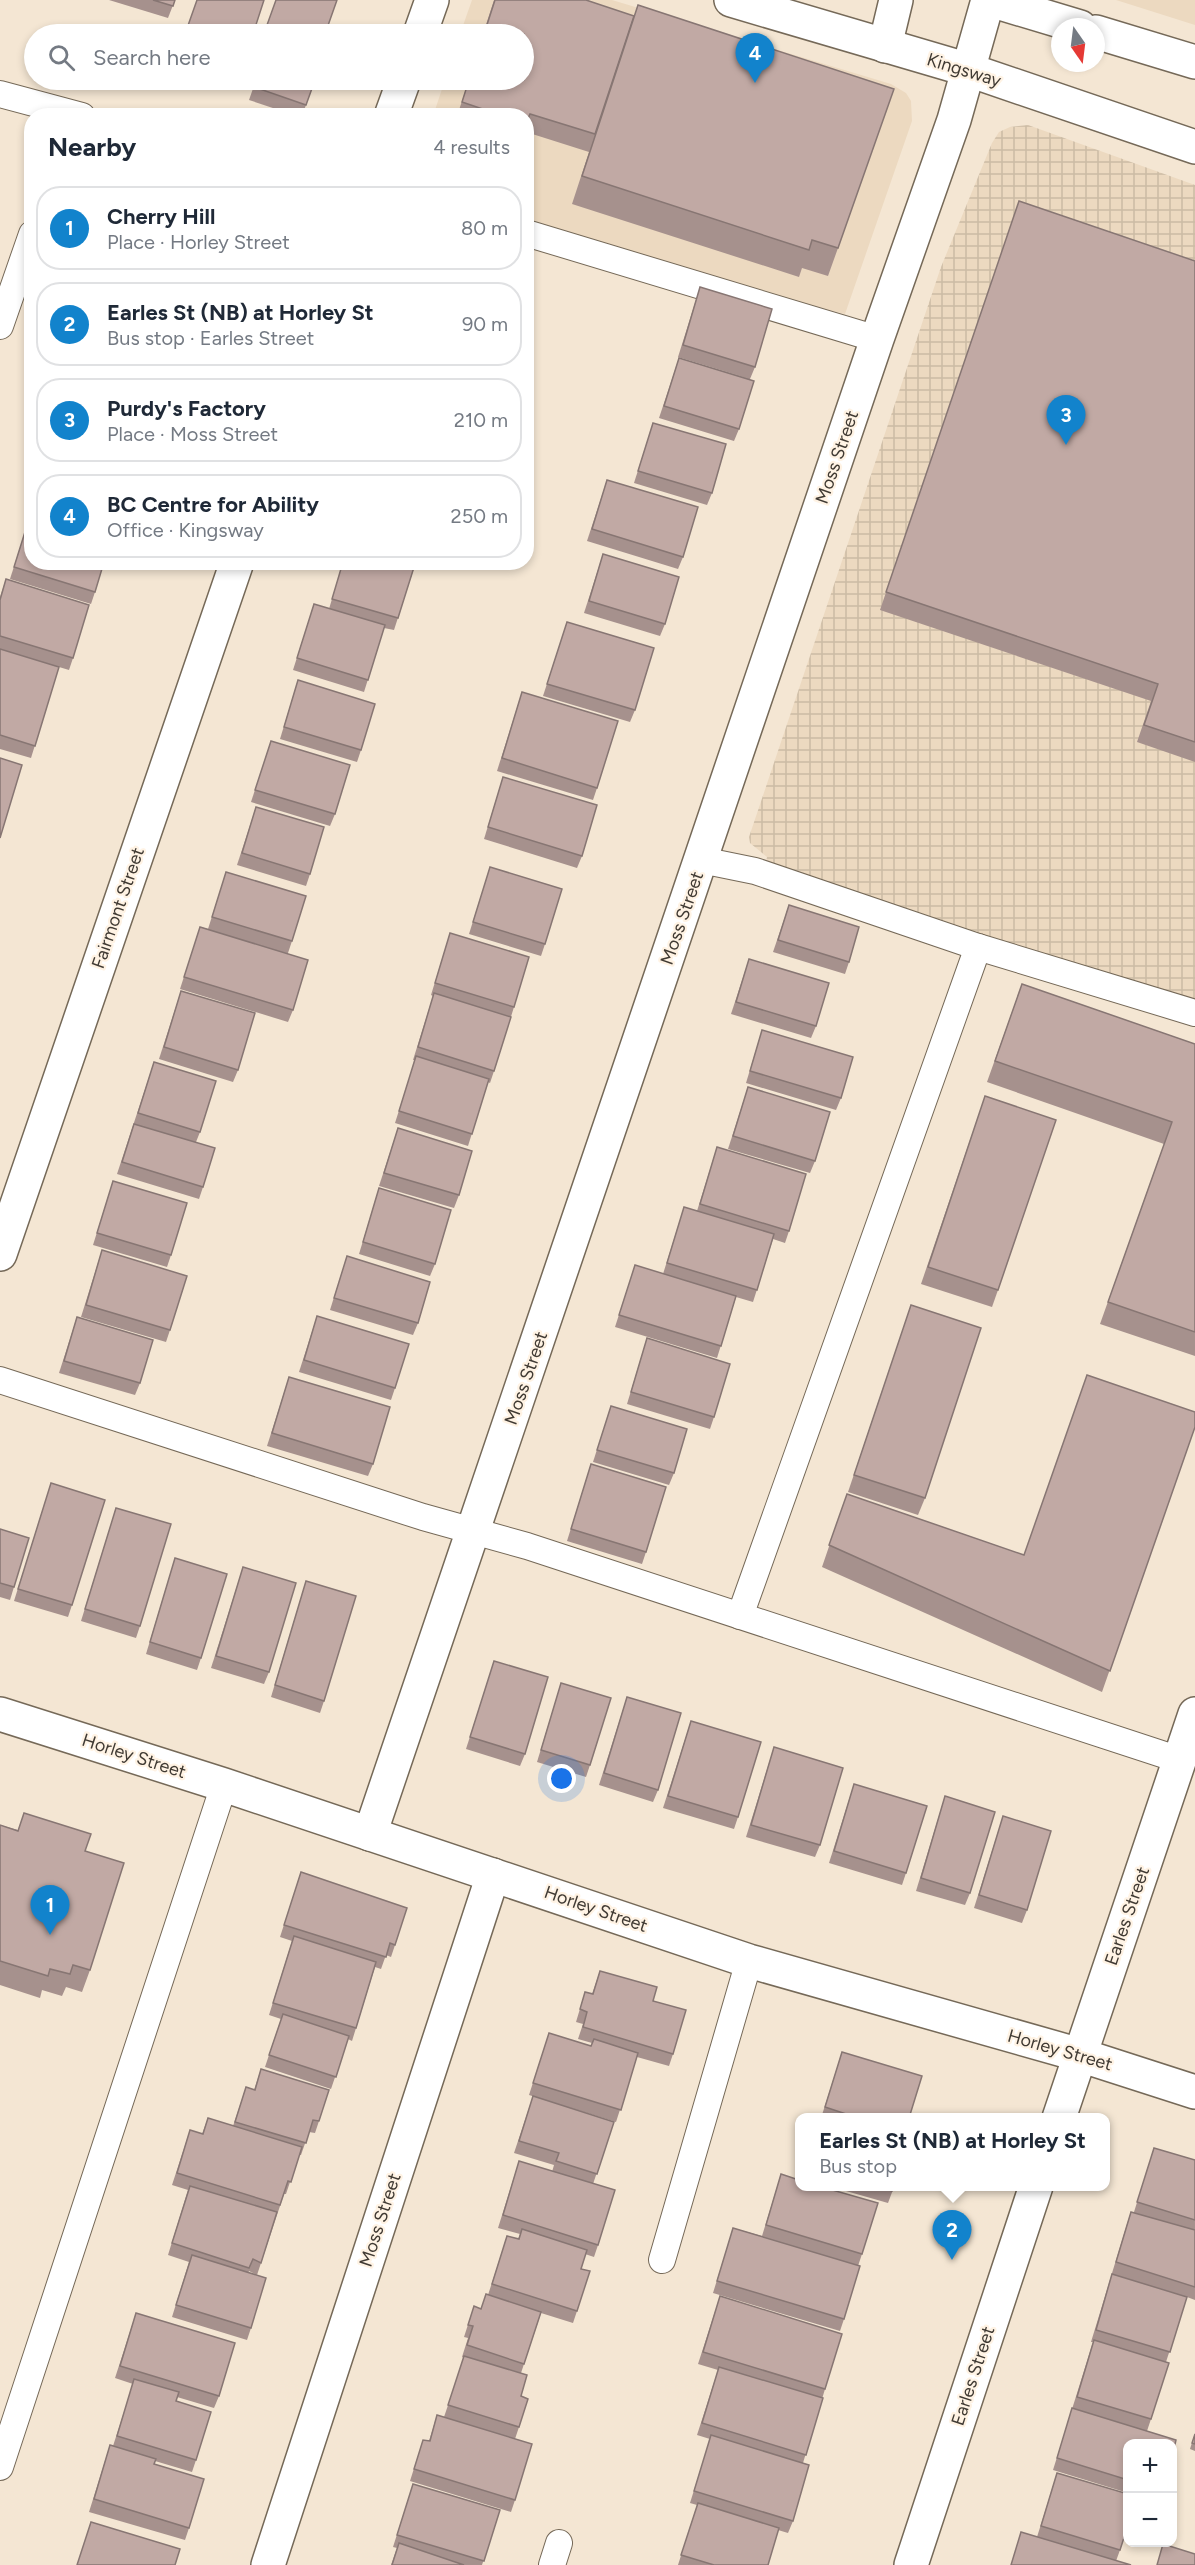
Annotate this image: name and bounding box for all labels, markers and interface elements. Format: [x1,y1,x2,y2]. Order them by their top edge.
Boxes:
north arrow [1051,18,1105,72]
search box [24,24,534,90]
pin: 4 [736,34,774,83]
icon: search [45,41,78,74]
text: Search here [93,44,211,71]
street label: Kingsway [924,48,1004,92]
text: Nearby [48,131,136,163]
text: 4 results [433,135,510,159]
text: Cherry Hill [107,203,215,230]
text: 1 [65,216,74,240]
text: 80 m [461,216,508,240]
text: Place · Horley Street [107,230,290,254]
text: Earles St (NB) at Horley St [107,299,374,326]
text: 2 [64,312,75,336]
text: 90 m [462,312,508,336]
text: Bus stop · Earles Street [107,326,314,350]
text: Purdy's Factory [107,395,266,422]
pin: 3 [1046,396,1086,445]
street label: Moss Street [811,407,863,507]
text: 3 [64,408,75,432]
text: 210 m [454,408,508,432]
text: Place · Moss Street [107,422,278,446]
text: BC Centre for Ability [107,491,319,518]
text: 4 [63,504,76,528]
text: 250 m [451,504,508,528]
text: Office · Kingsway [107,518,264,542]
street label: Fairmont Street [87,844,149,971]
street label: Moss Street [656,868,708,968]
street label: Moss Street [500,1328,552,1428]
street label: Horley Street [79,1729,189,1783]
your location [547,1764,576,1793]
street label: Earles Street [1100,1864,1154,1968]
street label: Horley Street [541,1881,651,1937]
pin: 1 [31,1886,70,1935]
street label: Horley Street [1005,2025,1115,2075]
popup [795,2113,1110,2191]
text: Earles St (NB) at Horley St [819,2127,1086,2154]
text: Bus stop [819,2154,897,2178]
street label: Moss Street [355,2170,406,2270]
pin: 2 [932,2210,972,2260]
street label: Earles Street [947,2323,999,2428]
map controls [1123,2439,1177,2547]
button: + [1123,2439,1177,2493]
button: − [1123,2493,1177,2547]

